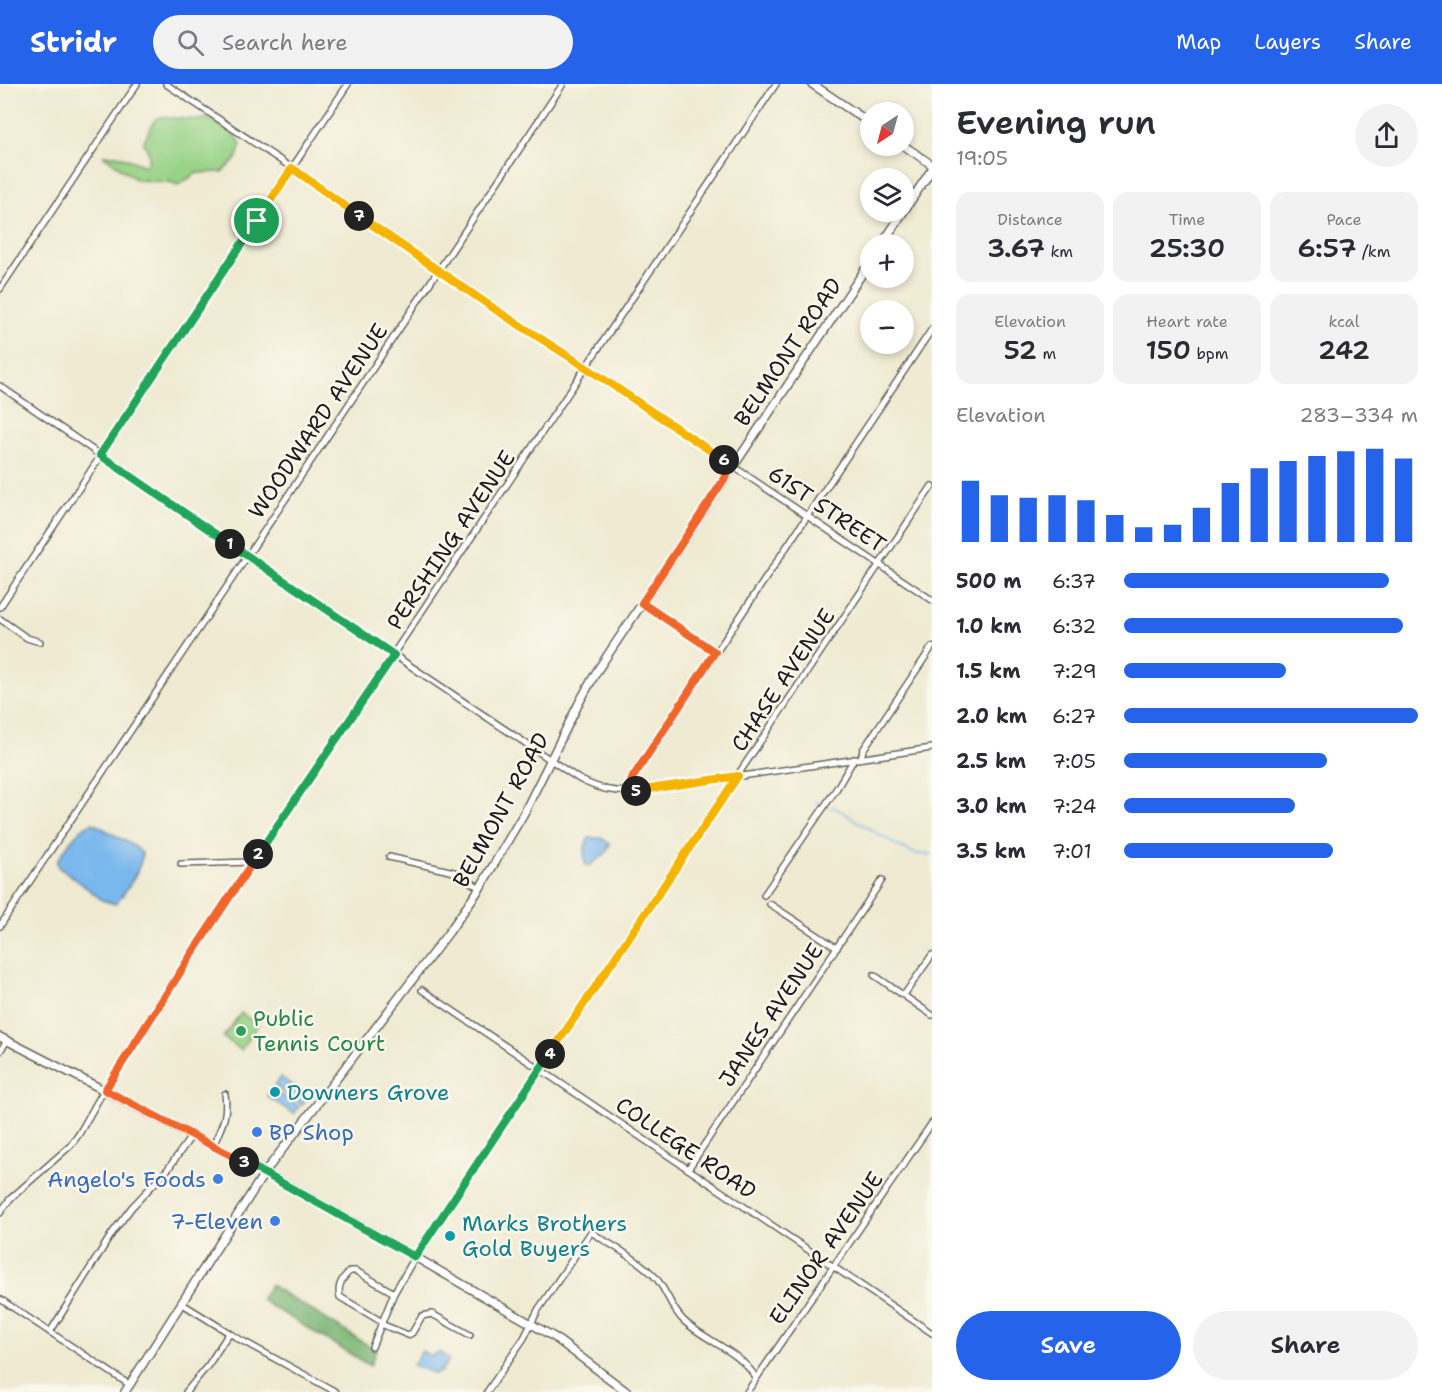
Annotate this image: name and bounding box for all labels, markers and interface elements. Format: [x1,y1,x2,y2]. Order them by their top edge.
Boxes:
search box [153,15,573,69]
text: Stridr [30,23,117,61]
icon: search [174,26,207,59]
text: Search here [222,28,348,57]
text: Map [1176,28,1221,56]
text: Layers [1254,28,1321,56]
text: Share [1354,28,1412,56]
text: Evening run [956,100,1156,145]
north arrow [860,102,914,156]
map controls [860,102,914,354]
button: share [1355,104,1418,167]
text: 19:05 [956,145,1008,171]
button: layers [860,168,914,222]
pin [231,195,282,246]
pin: 7 [344,201,374,231]
icon: arrive [240,204,273,237]
text: 7 [353,205,365,226]
text: Distance [997,209,1063,230]
text: Time [1169,209,1205,230]
text: Pace [1326,209,1362,230]
text: 3.67 [987,230,1045,265]
text: 25:30 [1149,230,1225,265]
text: 6:57 [1298,230,1356,265]
button: + [860,234,914,288]
text: km [1045,241,1073,262]
text: /km [1356,241,1390,262]
street label: BELMONT ROAD [728,272,848,432]
button: − [860,300,914,354]
text: Elevation [994,311,1066,332]
text: Heart rate [1146,311,1228,332]
text: kcal [1328,311,1360,332]
street label: WOODWARD AVENUE [242,318,394,524]
text: 52 [1004,332,1037,367]
text: 150 [1145,332,1191,367]
text: 242 [1318,332,1370,367]
text: m [1037,343,1056,364]
text: bpm [1191,343,1229,364]
text: Elevation [956,402,1046,428]
text: 283–334 m [1300,402,1418,428]
street label: PERSHING AVENUE [380,445,522,635]
pin: 6 [709,445,739,475]
text: 6 [718,449,730,470]
street label: 61ST STREET [762,459,892,559]
pin: 1 [215,529,245,559]
text: 1 [226,533,234,554]
text: 500 m [956,568,1022,594]
text: 6:37 [1052,568,1096,594]
street label: CHASE AVENUE [724,603,842,757]
text: 1.0 km [956,613,1021,639]
text: 6:32 [1052,613,1096,639]
text: 1.5 km [956,658,1020,684]
text: 7:29 [1052,658,1097,684]
text: 2.0 km [956,703,1027,729]
text: 6:27 [1052,703,1096,729]
street label: BELMONT ROAD [446,727,556,893]
text: 2.5 km [956,748,1026,774]
text: 7:05 [1052,748,1096,774]
pin: 5 [621,776,651,806]
text: 5 [631,780,641,801]
text: 3.0 km [956,793,1027,819]
text: 7:24 [1052,793,1096,819]
text: 3.5 km [956,838,1026,864]
text: 7:01 [1052,838,1092,864]
pin: 2 [243,839,273,869]
text: 2 [252,843,264,864]
street label: JANES AVENUE [712,938,830,1092]
place label: Public Tennis Court [253,1004,385,1058]
marker: Public Tennis Court [234,1024,248,1038]
pin: 4 [535,1039,565,1069]
text: 4 [544,1043,556,1064]
place label: Downers Grove [287,1078,450,1107]
marker: Downers Grove [268,1085,282,1099]
street label: COLLEGE ROAD [610,1090,762,1206]
place label: BP Shop [269,1118,354,1147]
marker: BP Shop [250,1125,264,1139]
pin: 3 [229,1147,259,1177]
text: 3 [238,1151,250,1172]
place label: Angelo's Foods [47,1165,206,1194]
street label: ELINOR AVENUE [762,1166,890,1330]
marker: Angelo's Foods [211,1172,225,1186]
place label: 7-Eleven [170,1207,263,1236]
place label: Marks Brothers Gold Buyers [462,1209,627,1263]
marker: 7-Eleven [268,1214,282,1228]
marker: Marks Brothers Gold Buyers [443,1229,457,1243]
button: Save [956,1311,1181,1380]
button: Share [1193,1311,1418,1380]

